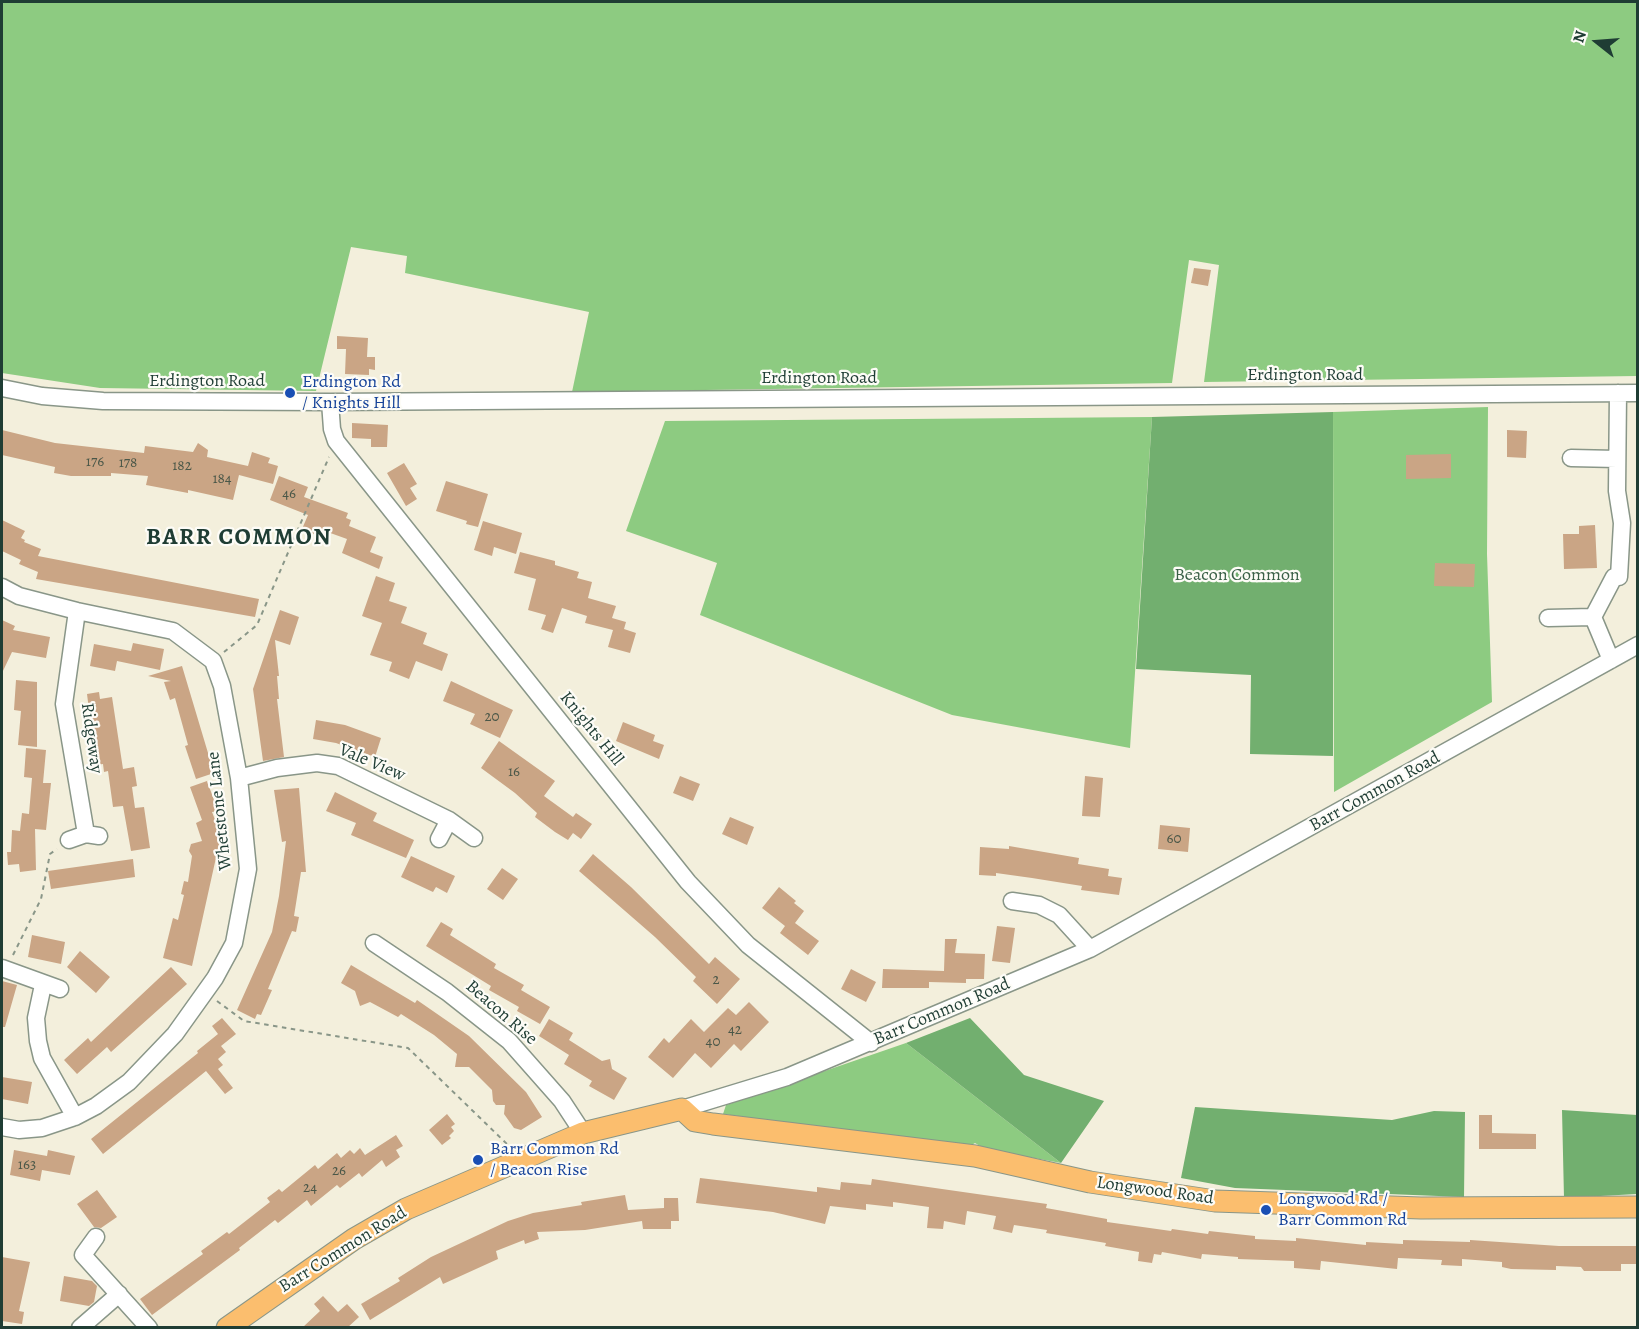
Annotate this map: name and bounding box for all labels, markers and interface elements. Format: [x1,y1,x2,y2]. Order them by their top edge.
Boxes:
north arrow [1567,12,1627,72]
text: N [1568,28,1592,46]
street label: Erdington Road [1247,365,1363,387]
street label: Erdington Road [761,368,877,390]
street label: Erdington Road [149,371,265,393]
place label: Erdington Rd / Knights Hill [302,372,401,415]
marker: Erdington Rd / Knights Hill [283,386,297,400]
house number: 176 [86,453,104,471]
house number: 178 [119,454,137,472]
house number: 182 [172,457,192,475]
house number: 184 [212,470,232,488]
house number: 46 [282,485,296,503]
district label: BARR COMMON [146,524,332,552]
park label: Beacon Common [1174,565,1300,587]
street label: Knights Hill [555,688,627,770]
street label: Ridgeway [75,701,107,775]
house number: 20 [484,708,500,726]
street label: Vale View [336,739,408,787]
street label: Barr Common Road [1306,747,1444,837]
street label: Whetstone Lane [203,751,237,871]
house number: 16 [508,763,520,781]
house number: 60 [1167,830,1181,848]
house number: 2 [712,971,720,989]
street label: Barr Common Road [871,974,1013,1050]
street label: Beacon Rise [461,976,541,1050]
house number: 42 [728,1021,742,1039]
house number: 40 [706,1033,720,1051]
place label: Barr Common Rd / Beacon Rise [490,1139,619,1182]
marker: Barr Common Rd / Beacon Rise [471,1153,485,1167]
house number: 163 [18,1156,36,1174]
house number: 26 [332,1162,346,1180]
street label: Longwood Road [1095,1172,1215,1210]
house number: 24 [303,1179,317,1197]
place label: Longwood Rd / Barr Common Rd [1278,1189,1407,1232]
street label: Barr Common Road [275,1202,411,1298]
marker: Longwood Rd / Barr Common Rd [1259,1203,1273,1217]

